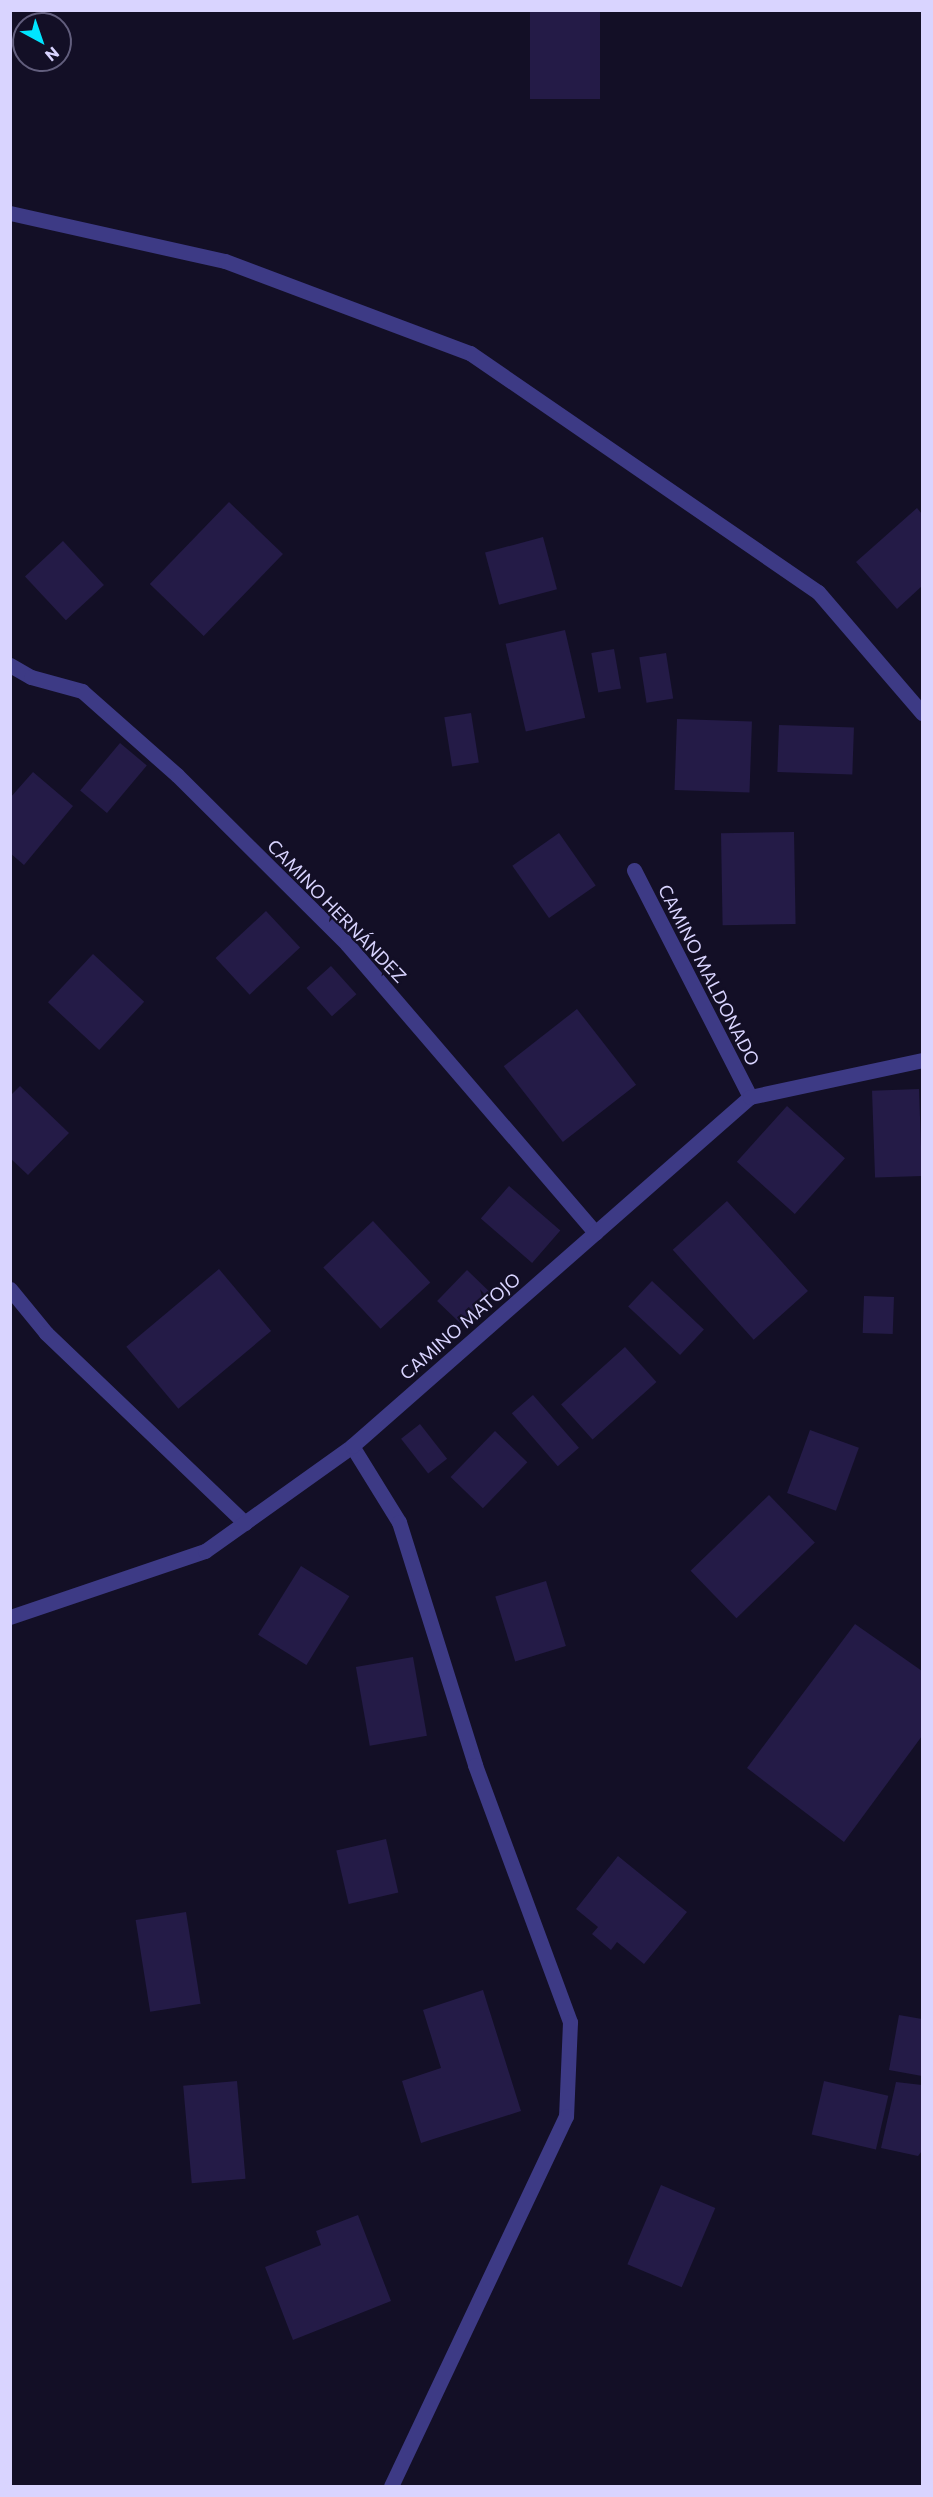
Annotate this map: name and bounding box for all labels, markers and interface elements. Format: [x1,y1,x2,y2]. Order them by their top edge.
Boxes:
north arrow [12,12,72,72]
text: N [42,44,63,66]
street label: CAMINO HERNÁNDEZ [263,835,411,987]
street label: CAMINO MALDONADO [654,881,764,1069]
street label: CAMINO MATOJO [395,1268,525,1384]

